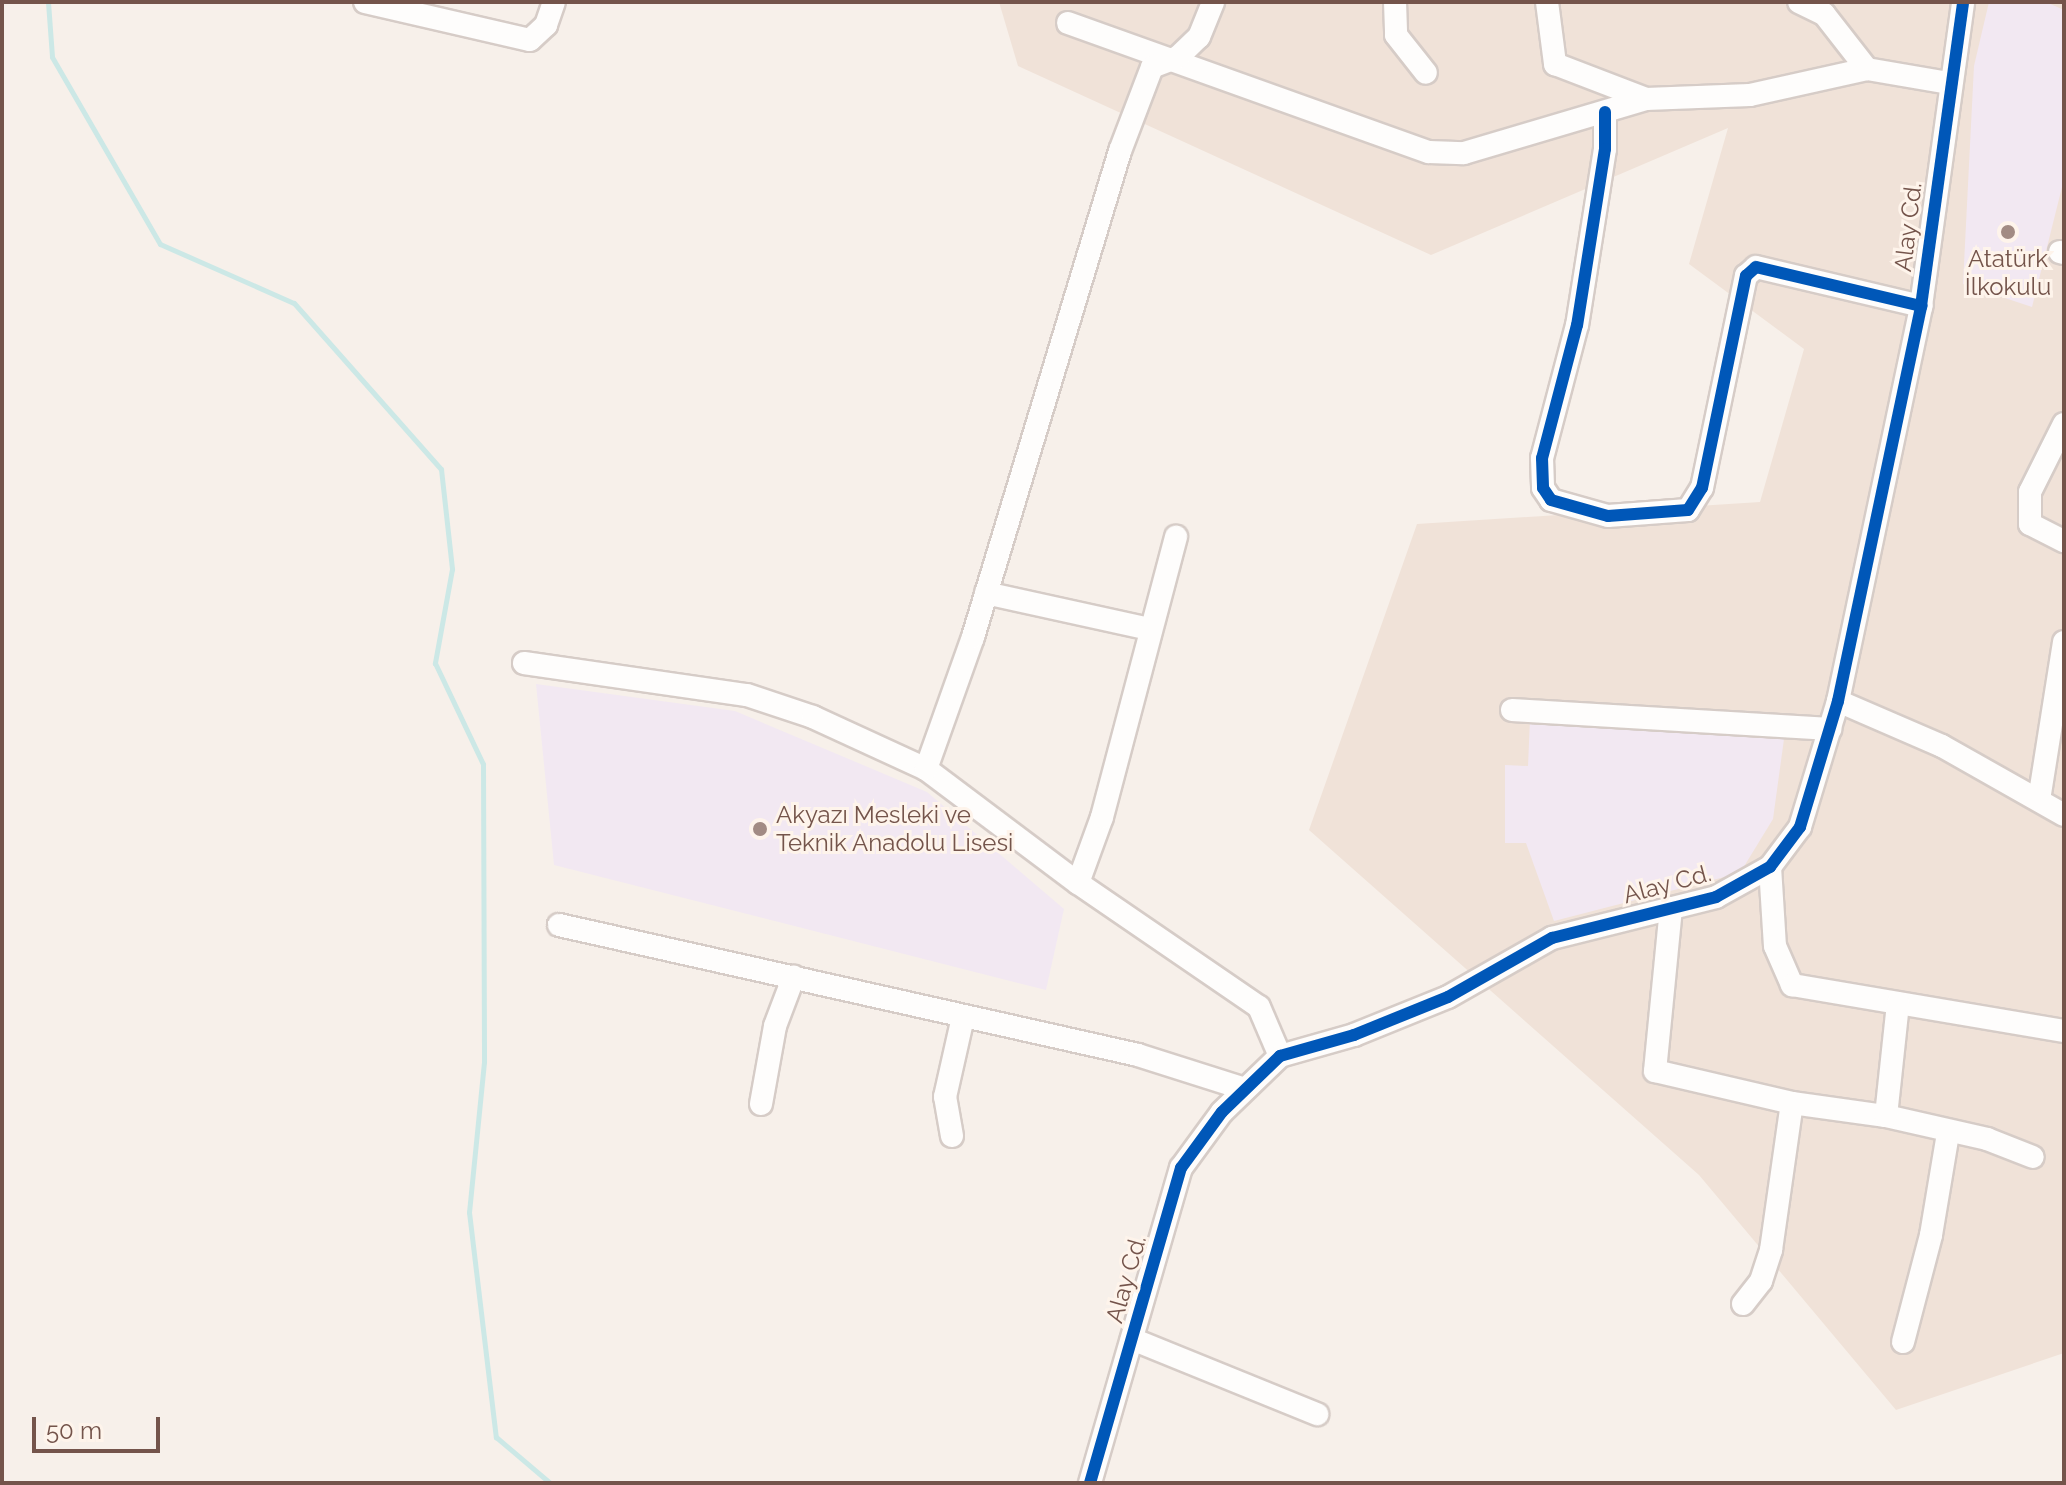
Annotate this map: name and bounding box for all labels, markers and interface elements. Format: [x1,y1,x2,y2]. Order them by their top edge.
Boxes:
street label: Alay Cd. [1888,180,1928,274]
marker: Atatürk İlkokulu [1999,223,2017,241]
place label: Atatürk İlkokulu [1965,245,2051,301]
place label: Akyazı Mesleki ve Teknik Anadolu Lisesi [776,801,1014,857]
marker: Akyazı Mesleki ve Teknik Anadolu Lisesi [751,820,769,838]
street label: Alay Cd. [1620,858,1714,910]
street label: Alay Cd. [1100,1232,1152,1326]
scale bar [36,1401,164,1451]
text: 50 m [46,1416,102,1445]

